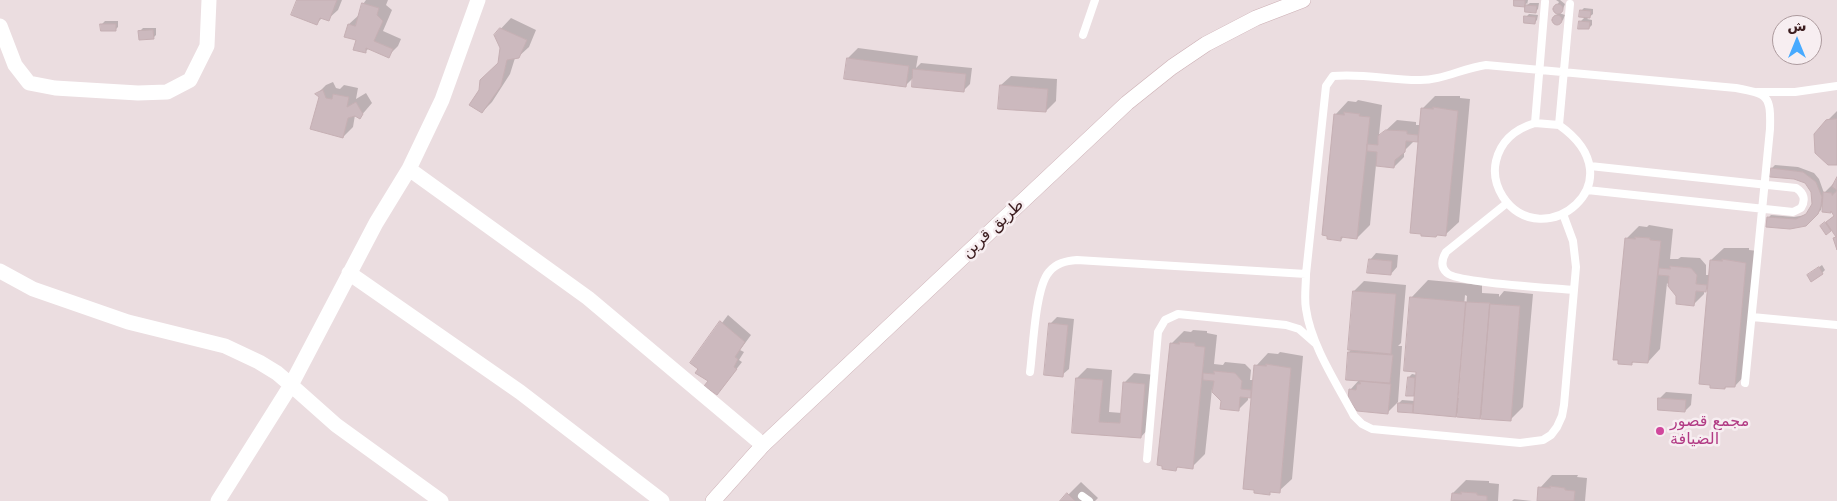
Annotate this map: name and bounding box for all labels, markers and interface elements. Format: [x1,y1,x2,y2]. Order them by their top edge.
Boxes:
north arrow [1772,15,1822,65]
text: ش [1787,18,1807,34]
street label: طريق قرين [958,196,1028,262]
place label: مجمع قصور الضيافة [1670,412,1749,450]
marker: مجمع قصور الضيافة [1654,425,1666,437]

